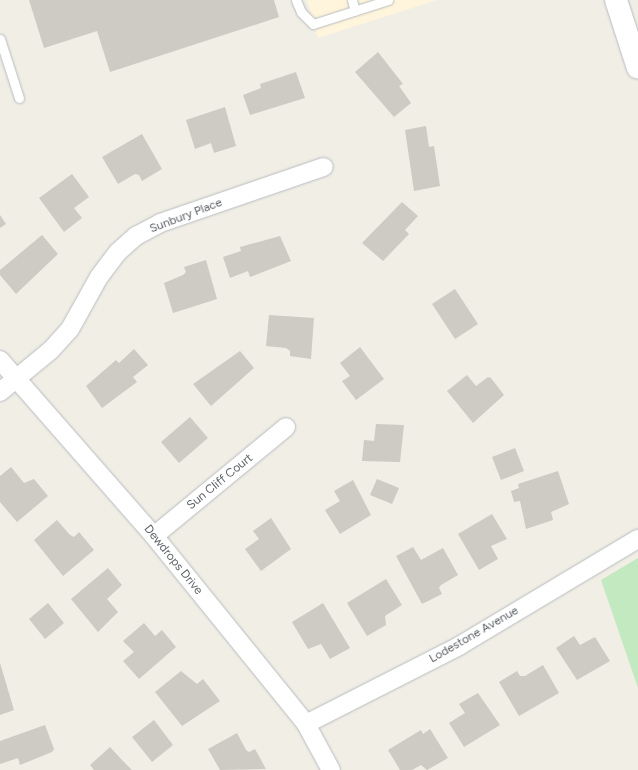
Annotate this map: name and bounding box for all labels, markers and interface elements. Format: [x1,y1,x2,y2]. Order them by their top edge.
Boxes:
street label: Sunbury Place [148,196,224,236]
street label: Sun Cliff Court [184,451,256,513]
street label: Dewdrops Drive [141,522,205,598]
street label: Lodestone Avenue [427,604,521,666]

